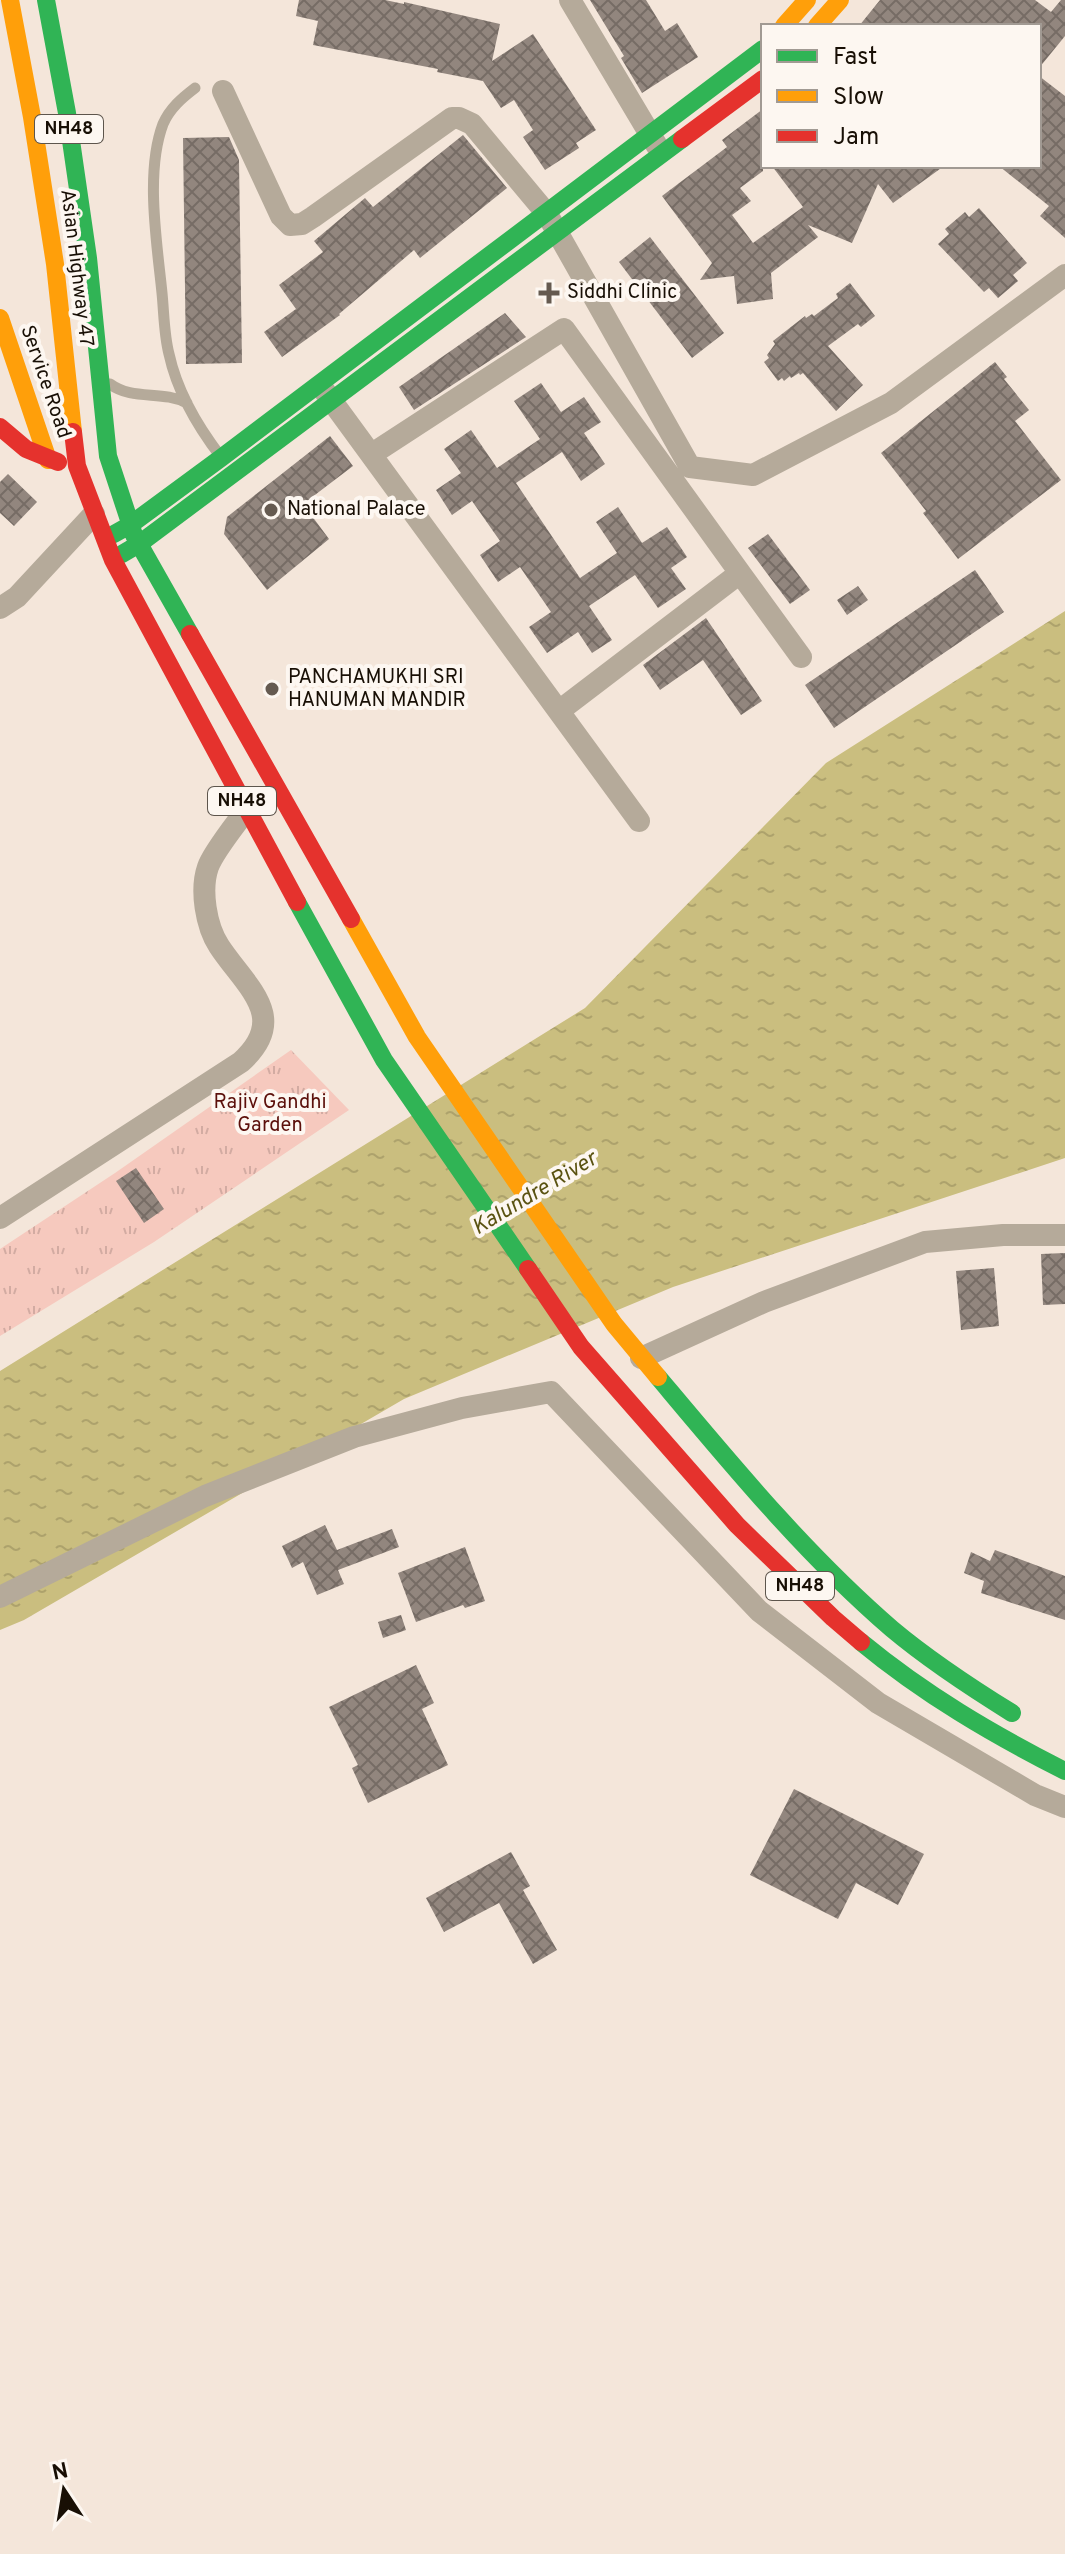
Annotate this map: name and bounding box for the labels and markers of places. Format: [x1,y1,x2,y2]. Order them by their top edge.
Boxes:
place label: Siddhi Clinic [567,280,677,306]
marker: Siddhi Clinic [538,282,560,304]
place label: National Palace [287,497,426,523]
marker: National Palace [262,501,280,519]
place label: PANCHAMUKHI SRI HANUMAN MANDIR [288,665,466,714]
marker: PANCHAMUKHI SRI HANUMAN MANDIR [263,680,281,698]

